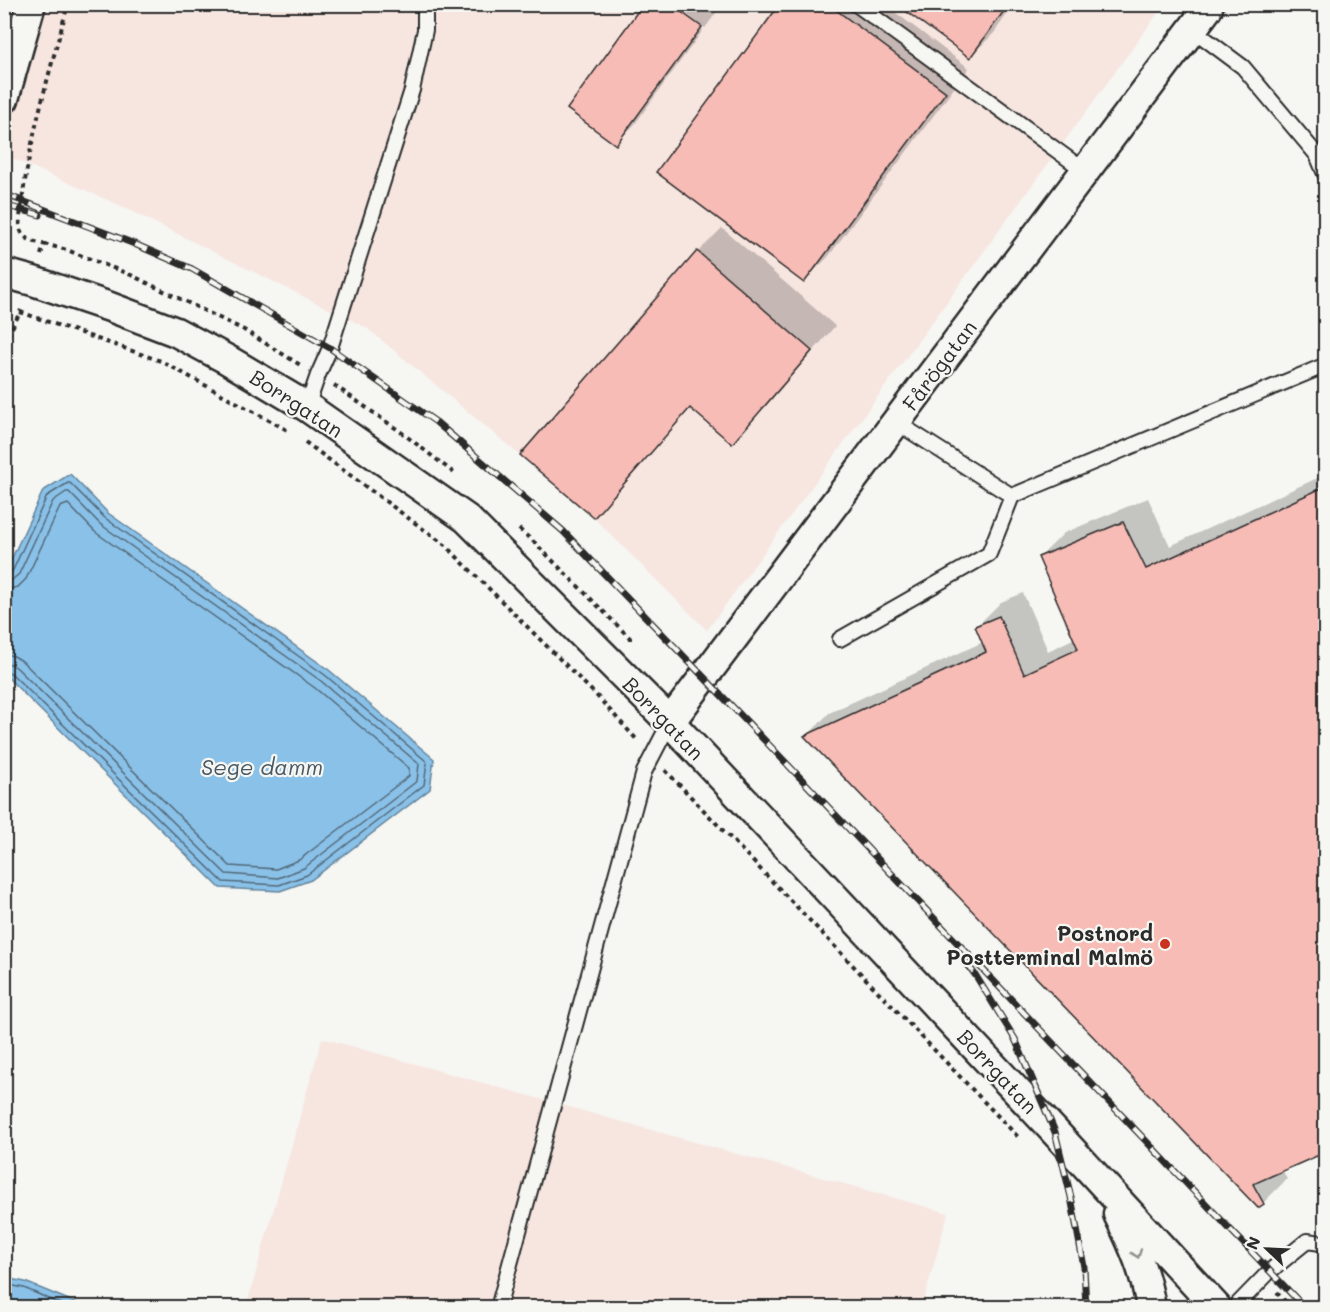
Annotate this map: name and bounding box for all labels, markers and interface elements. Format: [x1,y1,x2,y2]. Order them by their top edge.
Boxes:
street label: Fårögatan [896,314,982,416]
street label: Borrgatan [245,363,349,443]
street label: Borrgatan [618,671,710,765]
water label: Sege damm [201,752,323,781]
place label: Postnord Postterminal Malmö [946,919,1153,970]
marker: Postnord Postterminal Malmö [1158,937,1172,951]
street label: Borrgatan [952,1023,1044,1119]
north arrow [1237,1219,1297,1279]
text: N [1241,1233,1265,1253]
one-way arrow [1129,1248,1142,1259]

